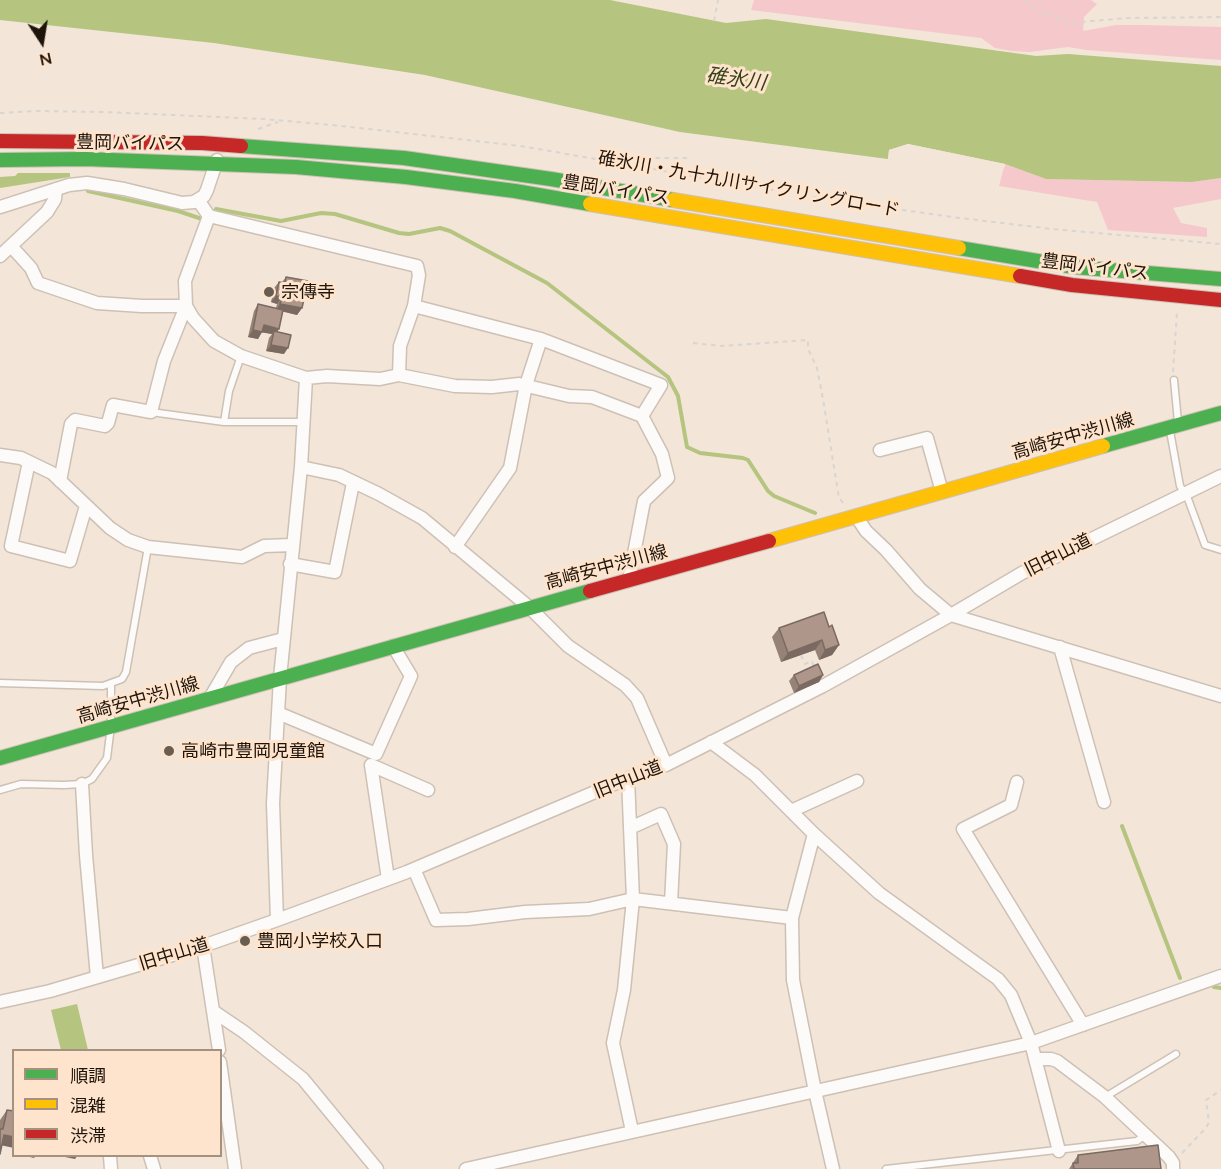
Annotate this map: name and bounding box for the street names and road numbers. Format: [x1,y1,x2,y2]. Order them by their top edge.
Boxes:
street label: 豊岡バイパス [76,131,184,155]
street label: 碓氷川・九十九川サイクリングロード [596,147,902,221]
street label: 豊岡バイパス [561,171,671,209]
street label: 豊岡バイパス [1040,250,1150,284]
street label: 高崎安中渋川線 [1009,408,1137,464]
street label: 旧中山道 [1021,529,1095,581]
street label: 高崎安中渋川線 [542,540,670,594]
street label: 高崎安中渋川線 [74,672,202,728]
street label: 旧中山道 [591,756,665,802]
street label: 旧中山道 [136,933,212,975]

